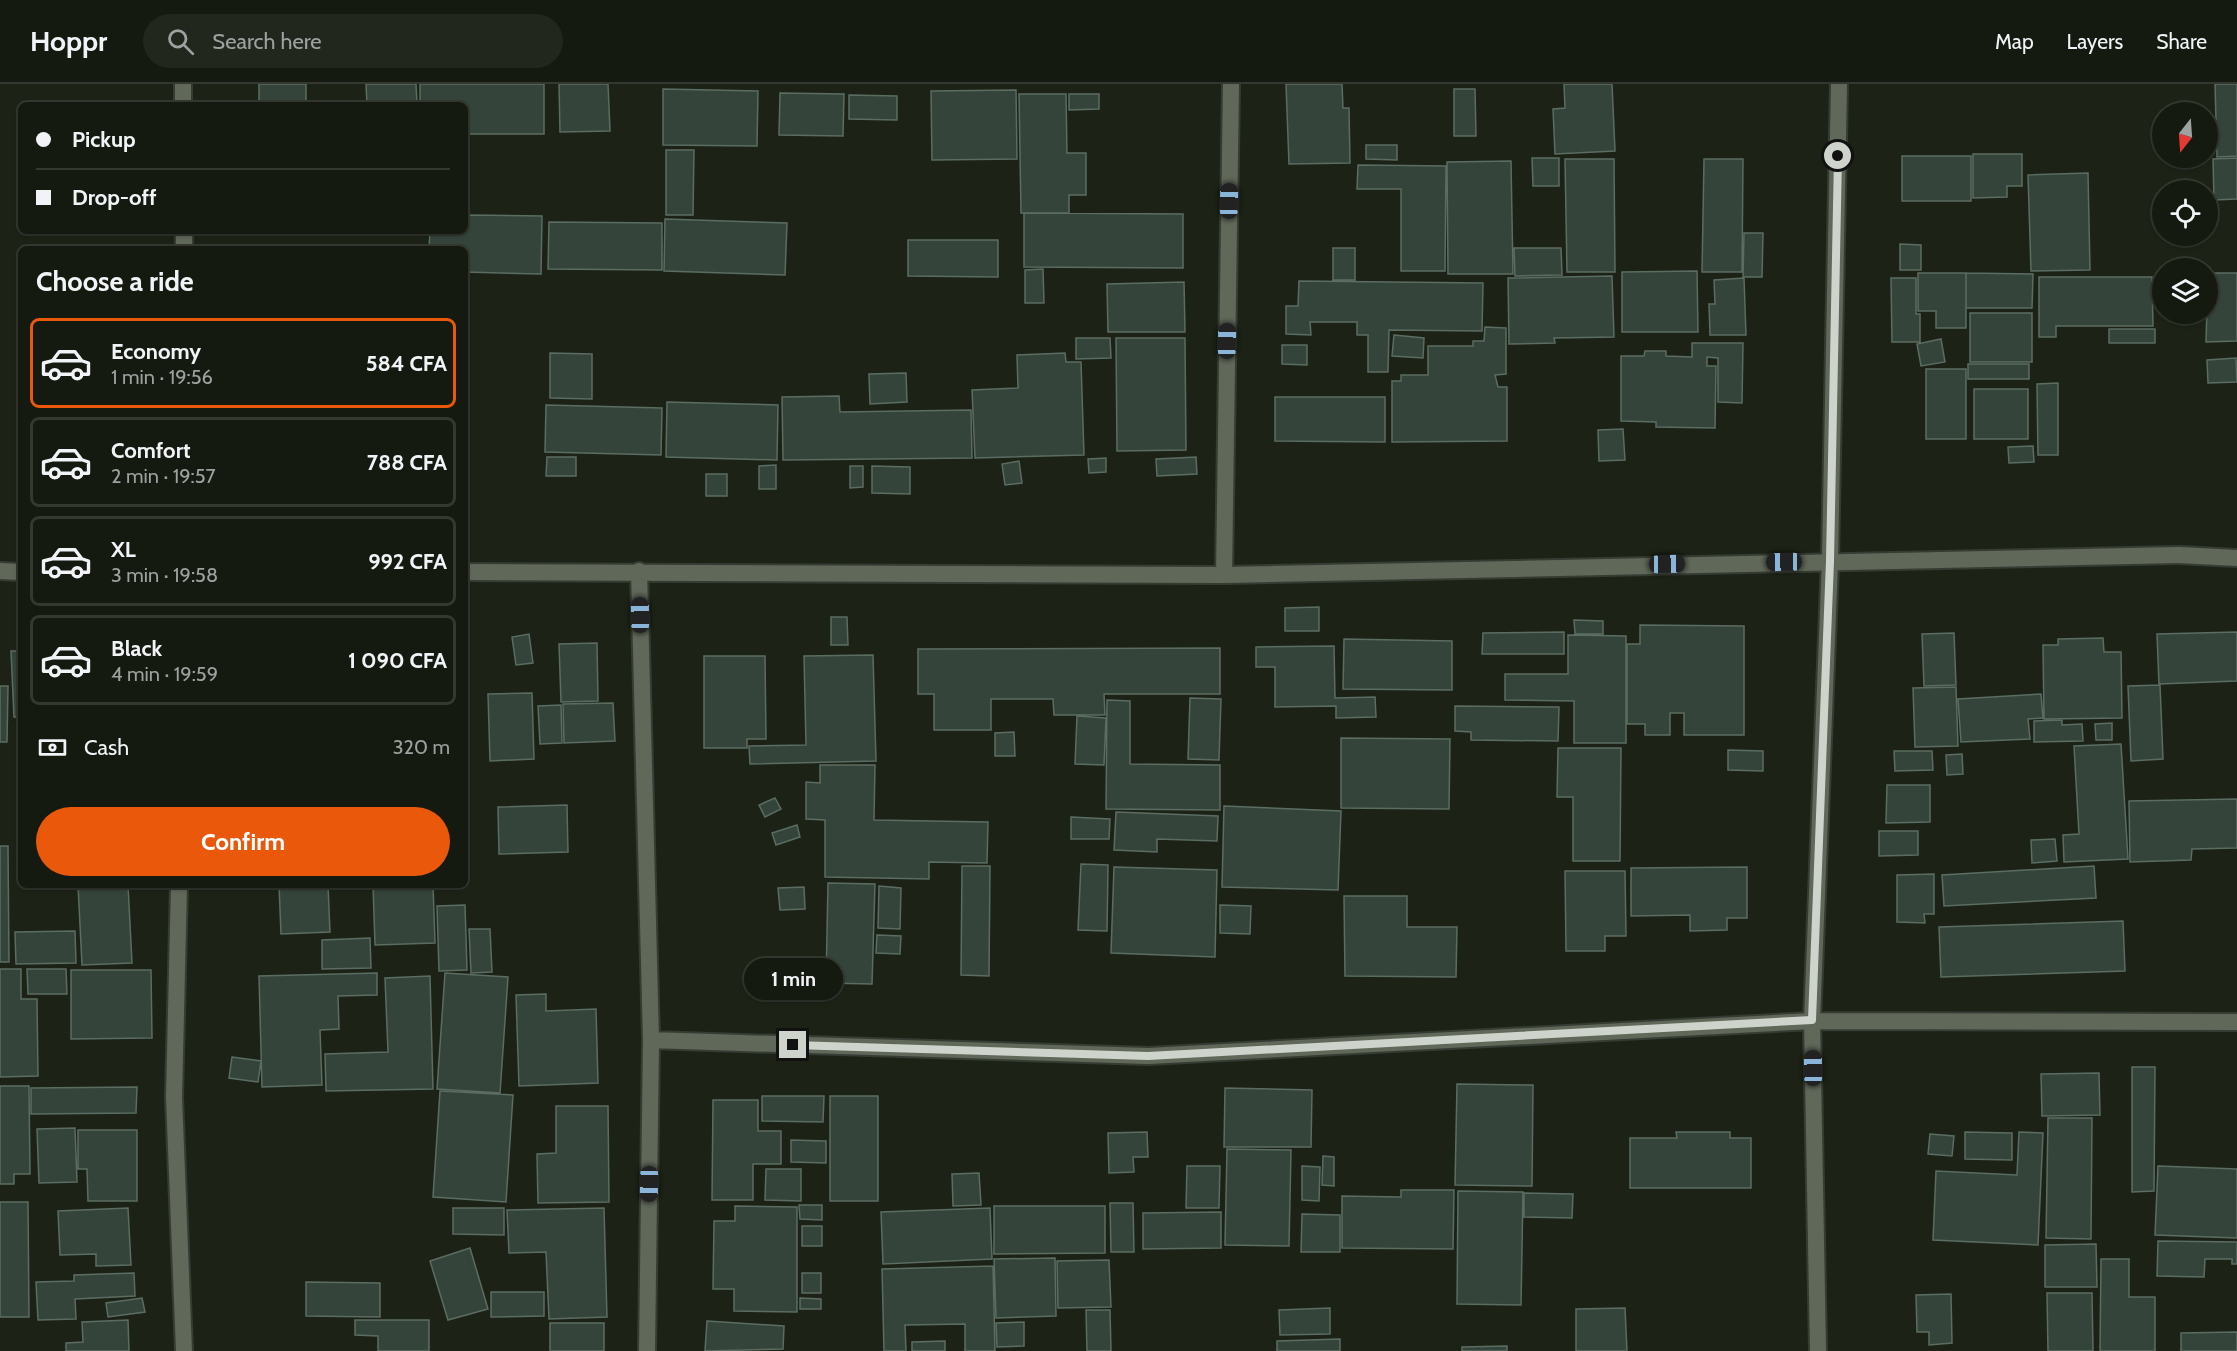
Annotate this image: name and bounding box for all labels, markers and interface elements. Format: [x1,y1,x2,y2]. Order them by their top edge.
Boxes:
search box [143,14,563,68]
text: Hoppr [30,24,107,58]
icon: search [164,25,197,58]
text: Search here [212,28,322,55]
text: Map [1995,29,2034,54]
text: Layers [2067,29,2123,54]
text: Share [2156,29,2207,54]
north arrow [2152,102,2218,168]
map controls [2152,102,2218,324]
text: Pickup [72,126,136,153]
route start [1824,142,1851,169]
button: locate [2152,180,2218,246]
car [1220,183,1238,219]
text: Drop-off [72,184,156,211]
button: layers [2152,258,2218,324]
text: Choose a ride [36,265,194,298]
car [1218,323,1236,359]
icon: car [39,336,93,390]
text: Economy [111,338,201,365]
text: 584 CFA [366,350,447,377]
text: 1 min · 19:56 [111,365,213,389]
icon: car [39,435,93,489]
text: Comfort [111,437,190,464]
text: 788 CFA [367,449,447,476]
text: 2 min · 19:57 [111,464,216,488]
icon: car [39,534,93,588]
text: XL [111,536,136,563]
text: 992 CFA [368,548,447,575]
car [1766,553,1802,571]
car [1649,555,1685,573]
text: 3 min · 19:58 [111,563,218,587]
car [631,597,649,633]
icon: car [39,633,93,687]
text: Black [111,635,162,662]
text: 1 090 CFA [348,647,447,674]
text: 4 min · 19:59 [111,662,218,686]
icon: cash [36,731,69,764]
text: Cash [84,734,129,761]
text: 320 m [393,735,450,759]
button: Confirm [36,807,450,876]
callout: 1 min [744,958,842,1000]
text: 1 min [771,967,816,991]
route end [779,1031,806,1058]
car [1804,1050,1822,1086]
car [640,1166,658,1202]

